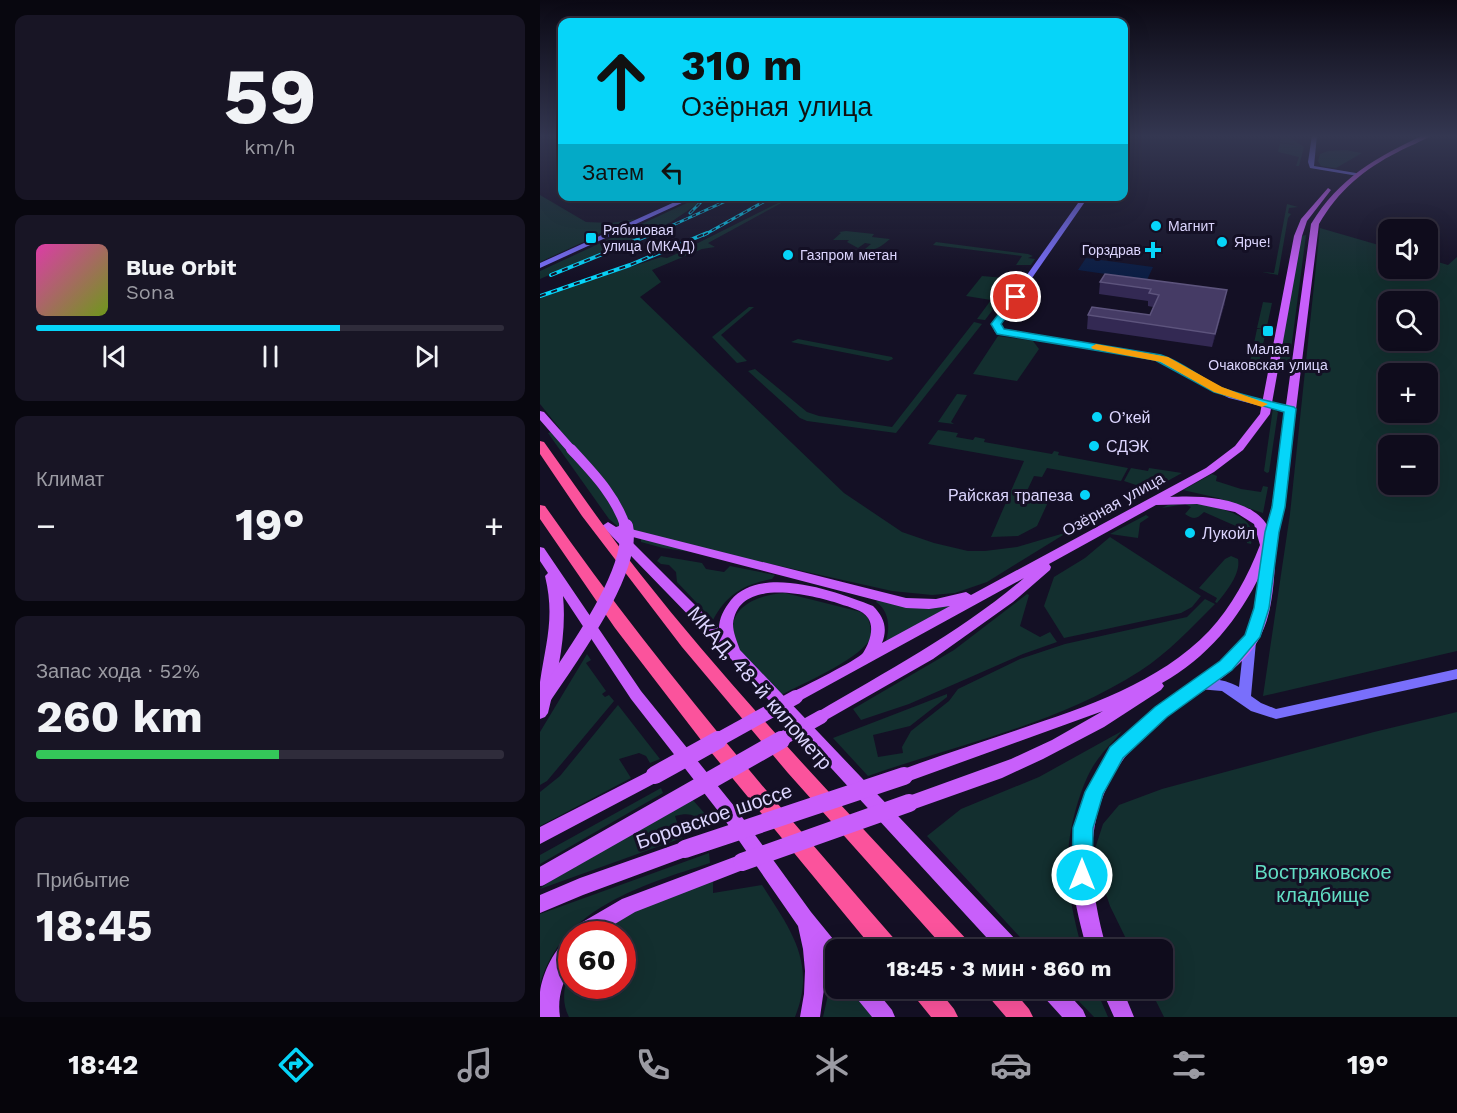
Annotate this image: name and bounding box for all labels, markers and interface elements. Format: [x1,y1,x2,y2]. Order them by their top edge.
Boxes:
text: 310 m [681,41,803,90]
icon: ahead [582,42,660,120]
text: 59 [223,50,317,142]
text: Озёрная улица [681,91,872,123]
text: km/h [244,135,296,159]
icon: left [656,156,689,189]
text: Затем [582,160,644,185]
place label: Магнит [1168,218,1215,234]
marker: Магнит [1149,219,1163,233]
map controls [1378,219,1438,495]
button: sound [1378,219,1438,279]
place label: Рябиновая улица (МКАД) [603,222,695,254]
marker: Рябиновая улица (МКАД) [584,231,598,245]
place label: Ярче! [1234,234,1270,250]
marker: Ярче! [1215,235,1229,249]
place label: Горздрав [1082,242,1141,258]
marker: Горздрав [1146,243,1160,257]
place label: Газпром метан [800,247,897,263]
marker: Газпром метан [781,248,795,262]
text: Blue Orbit [126,255,236,280]
pin [990,271,1041,322]
text: Sona [126,280,175,304]
icon: arrive [999,280,1032,313]
button: search [1378,291,1438,351]
marker: Малая Очаковская улица [1261,324,1275,338]
icon: previous [98,340,131,373]
icon: pause [254,340,287,373]
icon: next [410,340,443,373]
place label: Малая Очаковская улица [1208,341,1328,373]
button: + [1378,363,1438,423]
place label: О’кей [1109,408,1151,427]
marker: О’кей [1090,410,1104,424]
button: − [1378,435,1438,495]
place label: СДЭК [1106,437,1150,456]
marker: СДЭК [1087,439,1101,453]
text: Климат [36,467,104,491]
street label: Озёрная улица [1059,469,1168,540]
place label: Райская трапеза [948,486,1073,505]
marker: Райская трапеза [1078,488,1092,502]
text: 19° [235,498,305,551]
text: − [36,506,56,545]
text: + [484,506,504,545]
place label: Лукойл [1202,524,1255,543]
marker: Лукойл [1183,526,1197,540]
street label: МКАД, 48-й километр [683,602,837,774]
text: Запас хода · 52% [36,659,200,683]
text: 260 km [36,690,203,743]
street label: Боровское шоссе [633,778,795,854]
position arrow [1050,843,1114,907]
park label: Востряковское кладбище [1254,860,1392,907]
text: Прибытие [36,868,130,892]
text: 18:45 [36,899,153,952]
speed limit sign: 60 [558,921,636,999]
text: 18:45 · 3 мин · 860 m [886,956,1112,981]
icon: directions [275,1044,317,1086]
icon: music [454,1044,496,1086]
icon: phone [632,1044,674,1086]
icon: climate [811,1044,853,1086]
icon: car [990,1044,1032,1086]
icon: filters [1168,1044,1210,1086]
text: 18:42 [68,1049,138,1081]
text: 19° [1347,1049,1389,1081]

